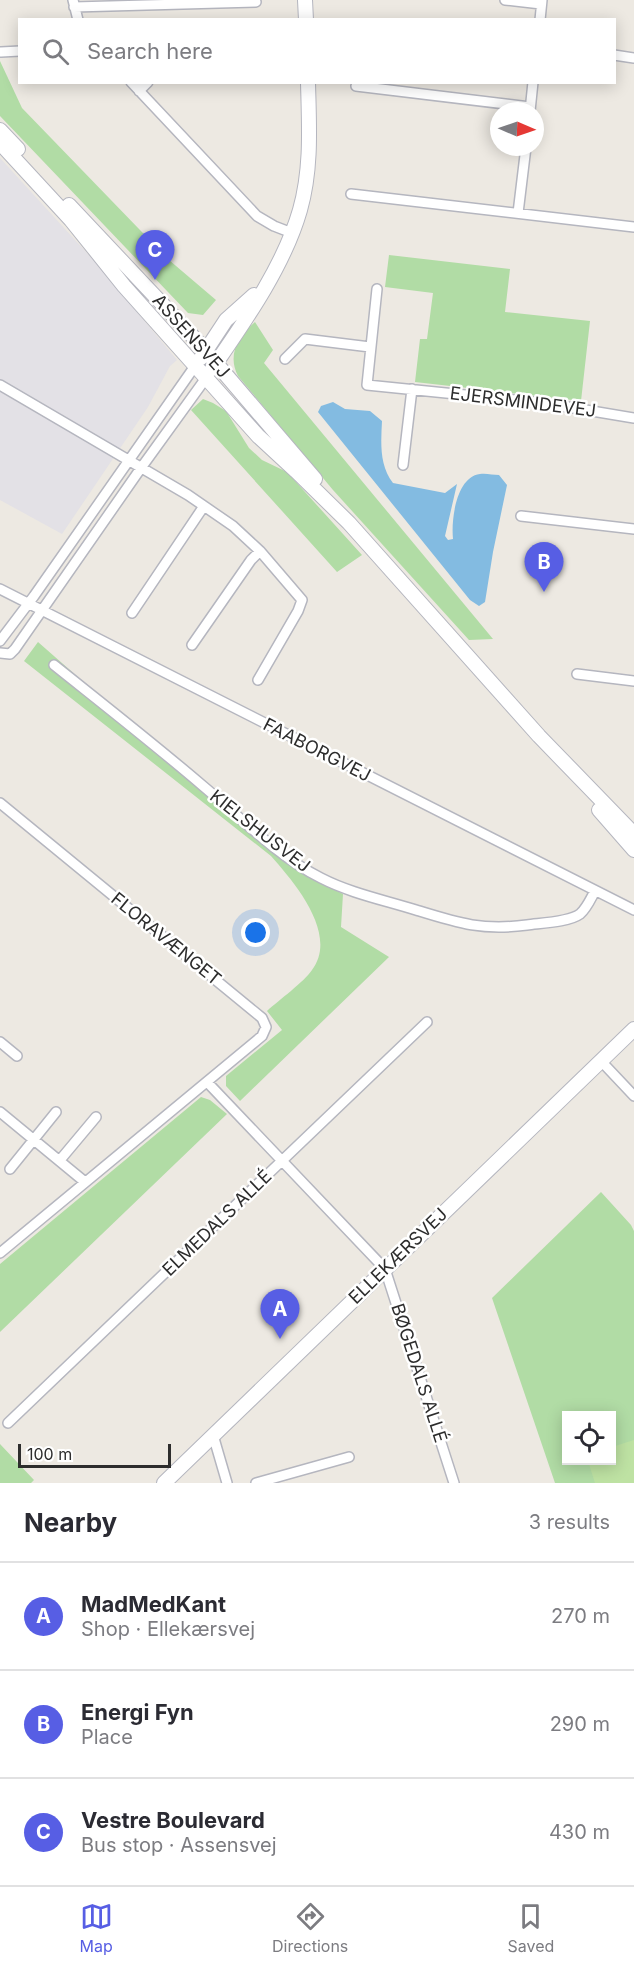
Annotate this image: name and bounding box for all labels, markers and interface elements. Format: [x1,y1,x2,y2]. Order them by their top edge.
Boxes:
search box [18,18,616,84]
icon: search [39,35,72,68]
text: Search here [87,38,213,64]
north arrow [490,102,544,156]
pin: C [136,230,174,280]
street label: ASSENSVEJ [148,290,234,382]
street label: EJERSMINDEVEJ [449,382,597,421]
pin: B [524,542,564,592]
street label: FAABORGVEJ [260,713,374,786]
street label: KIELSHUSVEJ [206,785,315,876]
street label: FLORAVÆNGET [107,888,226,989]
your location [241,918,270,947]
street label: ELMEDALS ALLÉ [157,1165,275,1280]
street label: ELLEKÆRSVEJ [344,1203,451,1308]
pin: A [260,1290,300,1339]
street label: BØGEDALS ALLÉ [387,1300,453,1445]
map controls [562,1411,616,1465]
button: locate [562,1411,616,1465]
scale bar [18,1441,171,1468]
text: 100 m [27,1444,72,1464]
text: Nearby [24,1507,117,1538]
text: 3 results [529,1510,610,1534]
text: MadMedKant [81,1591,226,1617]
text: A [36,1604,51,1628]
text: 270 m [551,1604,610,1628]
text: Shop · Ellekærsvej [81,1617,255,1641]
text: Energi Fyn [81,1699,194,1725]
text: B [37,1712,50,1736]
text: 290 m [550,1712,610,1736]
text: Place [81,1725,133,1749]
text: Vestre Boulevard [81,1807,265,1833]
text: C [36,1820,51,1844]
text: 430 m [549,1820,610,1844]
text: Bus stop · Assensvej [81,1833,277,1857]
tab: Map [80,1900,113,1956]
tab: Directions [272,1900,348,1956]
tab: Saved [508,1900,554,1956]

